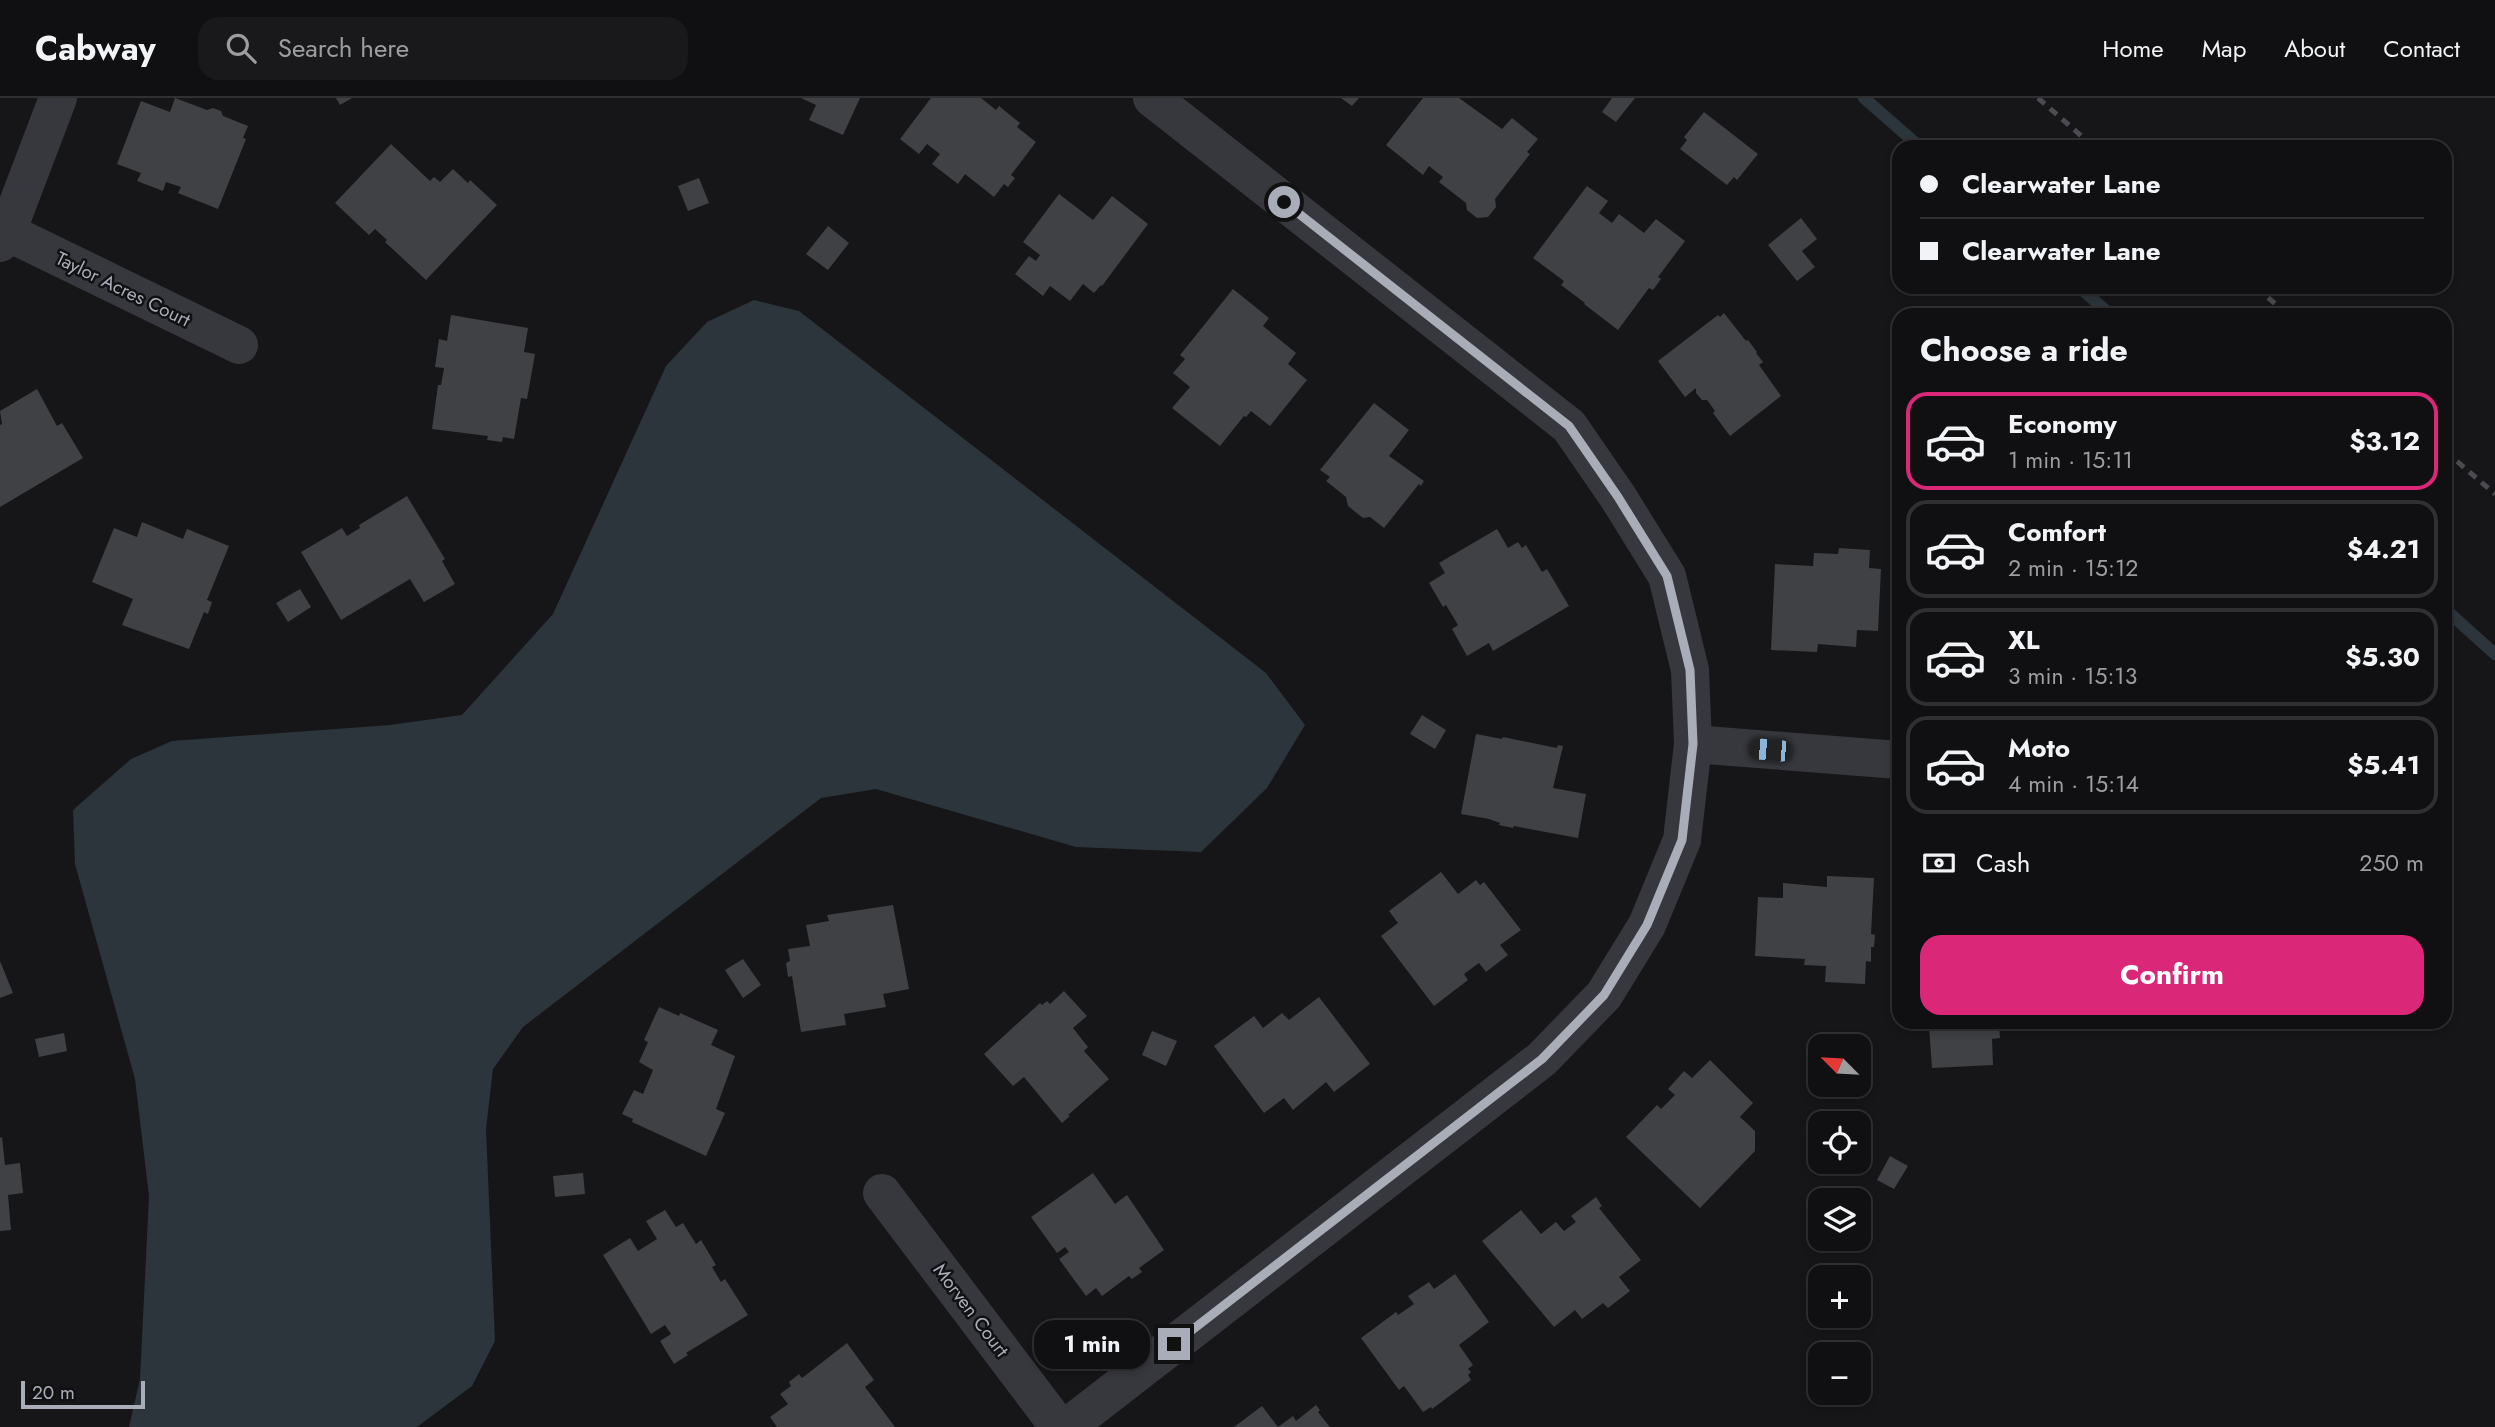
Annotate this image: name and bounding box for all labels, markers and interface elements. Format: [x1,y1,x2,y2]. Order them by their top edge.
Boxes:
search box [198,17,688,80]
text: Cabway [35,25,156,72]
icon: search [222,29,260,67]
text: Search here [278,29,409,67]
text: Home [2102,31,2164,66]
text: Map [2202,31,2246,66]
text: About [2284,31,2345,66]
text: Contact [2383,31,2460,66]
text: Clearwater Lane [1962,165,2161,203]
route start [1268,186,1300,218]
text: Clearwater Lane [1962,232,2161,270]
street label: Taylor Acres Court [51,245,195,333]
text: Choose a ride [1920,327,2128,373]
text: Economy [2008,405,2117,443]
icon: car [1924,410,1987,473]
text: $3.12 [2349,422,2420,460]
text: 1 min · 15:11 [2008,443,2133,477]
text: Comfort [2008,513,2106,551]
icon: car [1924,518,1987,581]
text: $4.21 [2347,530,2420,568]
text: 2 min · 15:12 [2008,551,2138,585]
text: XL [2008,621,2040,659]
icon: car [1924,626,1987,689]
text: $5.30 [2345,638,2420,676]
text: 3 min · 15:13 [2008,659,2137,693]
text: Moto [2008,729,2070,767]
icon: car [1924,734,1987,797]
car [1749,738,1792,762]
text: $5.41 [2347,746,2420,784]
text: 4 min · 15:14 [2008,767,2139,801]
icon: cash [1920,844,1958,882]
text: Cash [1976,844,2030,882]
text: 250 m [2359,846,2424,880]
button: Confirm [1920,935,2424,1015]
north arrow [1808,1034,1871,1097]
map controls [1808,1034,1871,1405]
button: locate [1808,1111,1871,1174]
button: layers [1808,1188,1871,1251]
street label: Morven Court [927,1258,1015,1363]
button: + [1808,1265,1871,1328]
callout: 1 min [1034,1320,1150,1368]
text: 1 min [1063,1327,1121,1361]
route end [1158,1328,1190,1360]
button: − [1808,1342,1871,1405]
scale bar [21,1378,145,1410]
text: 20 m [32,1379,75,1406]

